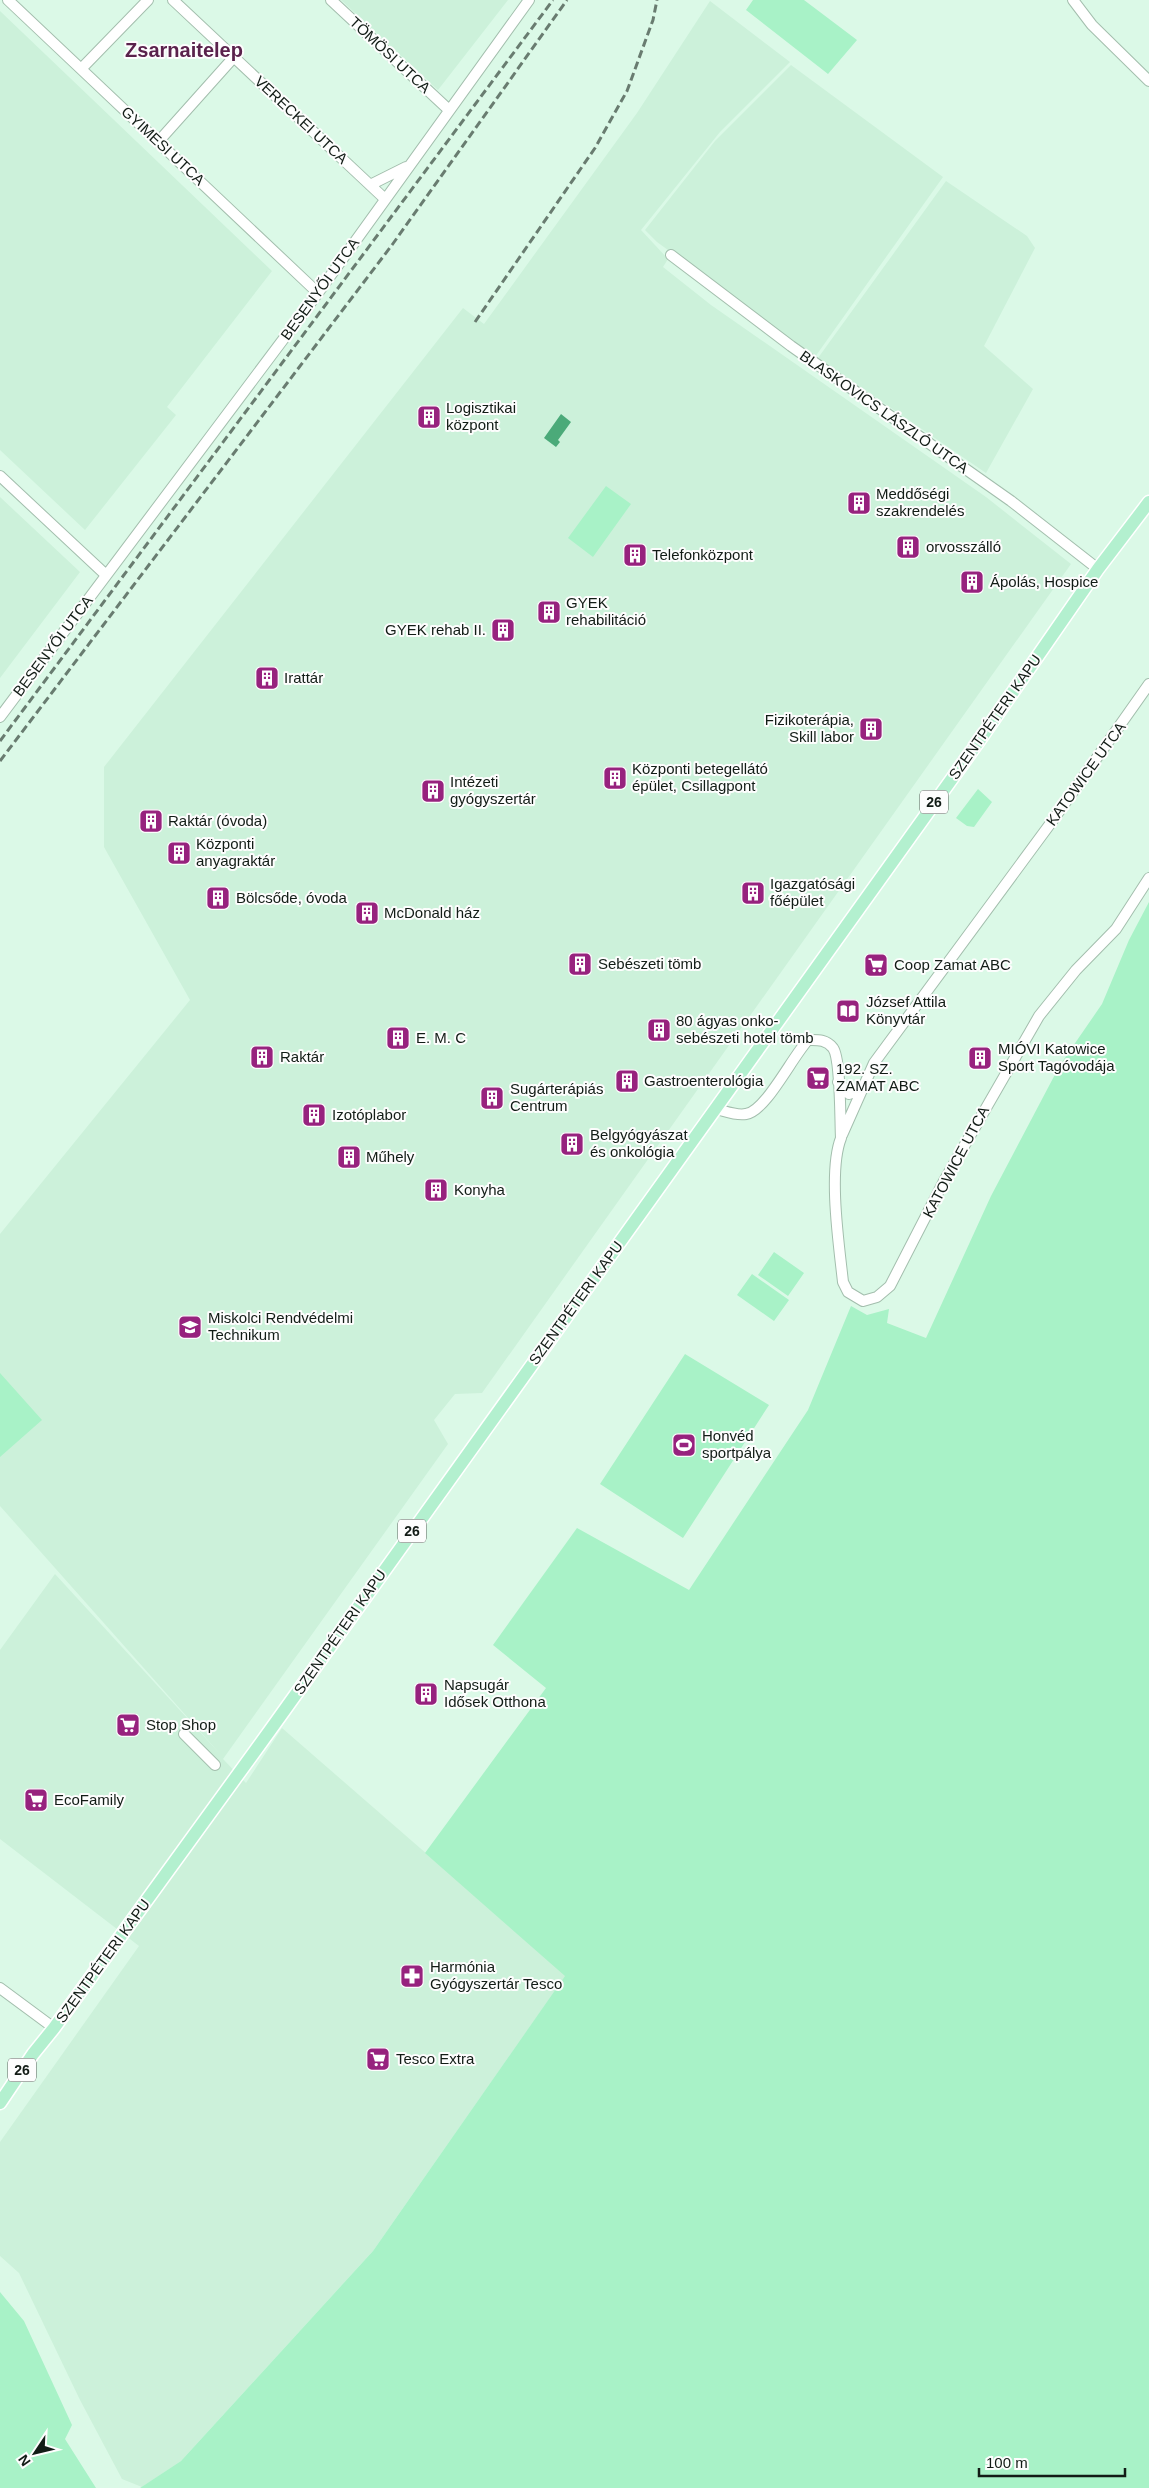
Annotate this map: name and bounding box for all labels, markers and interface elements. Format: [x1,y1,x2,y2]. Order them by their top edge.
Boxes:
street label: TÖMÖSI UTCA [346,13,434,96]
district label: Zsarnaitelep [125,39,243,61]
street label: VERECKEI UTCA [251,72,351,167]
street label: GYIMESI UTCA [118,103,208,189]
street label: BESENYŐI UTCA [277,234,362,343]
street label: BLASKOVICS LÁSZLÓ UTCA [797,347,972,476]
place label: Logisztikai központ [446,399,516,433]
building icon: Logisztikai központ [416,404,442,430]
place label: Meddőségi szakrendelés [876,485,964,519]
building icon: Meddőségi szakrendelés [846,490,872,516]
building icon: orvosszálló [895,534,921,560]
place label: orvosszálló [926,538,1001,555]
building icon: Telefonközpont [622,542,648,568]
place label: Telefonközpont [652,546,754,563]
building icon: Ápolás, Hospice [959,569,985,595]
place label: Ápolás, Hospice [990,573,1098,590]
street label: BESENYŐI UTCA [9,592,96,699]
place label: GYEK rehabilitáció [566,594,646,628]
building icon: GYEK rehabilitáció [536,599,562,625]
building icon: GYEK rehab II. [490,617,516,643]
place label: GYEK rehab II. [385,621,486,638]
street label: SZENTPÉTERI KAPU [945,651,1044,782]
building icon: Irattár [254,665,280,691]
place label: Irattár [284,669,323,686]
place label: Fizikoterápia, Skill labor [765,711,854,745]
building icon: Fizikoterápia, Skill labor [858,716,884,742]
street label: KATOWICE UTCA [1042,719,1129,829]
place label: Központi betegellátó épület, Csillagpont [632,760,768,794]
building icon: Központi betegellátó épület, Csillagpont [602,765,628,791]
place label: Intézeti gyógyszertár [450,773,536,807]
building icon: Intézeti gyógyszertár [420,778,446,804]
road number: 26 [920,790,948,814]
building icon: Raktár (óvoda) [138,808,164,834]
place label: Raktár (óvoda) [168,812,267,829]
place label: Központi anyagraktár [196,835,275,869]
building icon: Központi anyagraktár [166,840,192,866]
place label: Igazgatósági főépület [770,875,855,909]
building icon: Igazgatósági főépület [740,880,766,906]
building icon: Bölcsőde, óvoda [205,885,231,911]
place label: Bölcsőde, óvoda [236,889,348,906]
building icon: McDonald ház [354,900,380,926]
place label: McDonald ház [384,904,480,921]
building icon: Sebészeti tömb [567,951,593,977]
supermarket icon: Coop Zamat ABC [863,952,889,978]
place label: Sebészeti tömb [598,955,701,972]
place label: Coop Zamat ABC [894,956,1011,973]
place label: József Attila Könyvtár [866,993,947,1027]
library icon: József Attila Könyvtár [835,998,861,1024]
place label: 80 ágyas onko- sebészeti hotel tömb [676,1012,814,1046]
building icon: 80 ágyas onko- sebészeti hotel tömb [646,1017,672,1043]
building icon: E. M. C [385,1025,411,1051]
place label: E. M. C [416,1029,466,1046]
place label: MIÓVI Katowice Sport Tagóvodája [998,1040,1115,1074]
building icon: Raktár [249,1044,275,1070]
building icon: MIÓVI Katowice Sport Tagóvodája [967,1045,993,1071]
place label: Raktár [280,1048,324,1065]
place label: 192. SZ. ZAMAT ABC [836,1060,920,1094]
supermarket icon: 192. SZ. ZAMAT ABC [805,1065,831,1091]
building icon: Gastroenterológia [614,1068,640,1094]
place label: Gastroenterológia [644,1072,764,1089]
place label: Sugárterápiás Centrum [510,1080,603,1114]
building icon: Sugárterápiás Centrum [479,1085,505,1111]
building icon: Izotóplabor [301,1102,327,1128]
street label: KATOWICE UTCA [919,1103,992,1220]
place label: Izotóplabor [332,1106,406,1123]
place label: Belgyógyászat és onkológia [590,1126,688,1160]
building icon: Belgyógyászat és onkológia [559,1131,585,1157]
building icon: Műhely [336,1144,362,1170]
place label: Műhely [366,1148,415,1165]
building icon: Konyha [423,1177,449,1203]
place label: Konyha [454,1181,506,1198]
street label: SZENTPÉTERI KAPU [525,1238,626,1368]
place label: Miskolci Rendvédelmi Technikum [208,1309,353,1343]
school or university icon: Miskolci Rendvédelmi Technikum [177,1314,203,1340]
place label: Honvéd sportpálya [702,1427,772,1461]
sports icon: Honvéd sportpálya [671,1432,697,1458]
road number: 26 [398,1520,426,1542]
street label: SZENTPÉTERI KAPU [290,1566,389,1697]
place label: Napsugár Idősek Otthona [444,1676,546,1710]
building icon: Napsugár Idősek Otthona [413,1681,439,1707]
supermarket icon: Stop Shop [115,1712,141,1738]
place label: Stop Shop [146,1716,216,1733]
supermarket icon: EcoFamily [23,1787,49,1813]
place label: EcoFamily [54,1791,125,1808]
street label: SZENTPÉTERI KAPU [52,1896,153,2026]
place label: Harmónia Gyógyszertár Tesco [430,1958,562,1992]
pharmacy icon: Harmónia Gyógyszertár Tesco [399,1963,425,1989]
supermarket icon: Tesco Extra [365,2046,391,2072]
place label: Tesco Extra [396,2050,475,2067]
road number: 26 [8,2058,36,2082]
north arrow [10,2428,60,2478]
scale bar [979,2446,1125,2478]
text: N [15,2452,34,2469]
text: 100 m [986,2454,1028,2471]

